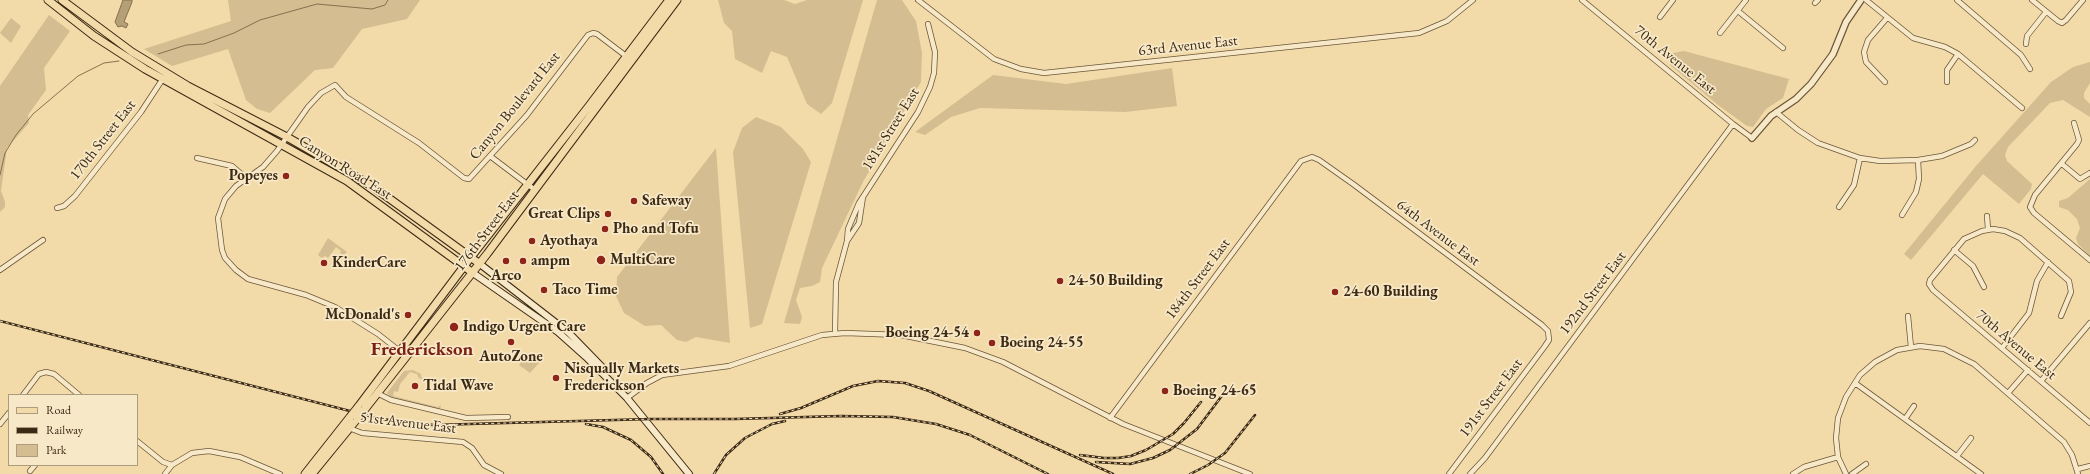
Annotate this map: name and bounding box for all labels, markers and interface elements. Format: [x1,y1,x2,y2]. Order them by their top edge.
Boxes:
street label: 70th Avenue East [1631,22,1719,98]
street label: 63rd Avenue East [1137,32,1239,60]
street label: Canyon Boulevard East [466,48,564,164]
street label: 181st Street East [859,84,923,174]
street label: 170th Street East [66,96,140,184]
street label: Canyon Road East [295,132,395,204]
place label: Popeyes [229,167,278,185]
marker: Popeyes [281,171,291,181]
street label: 176th Street East [451,187,523,275]
place label: Safeway [642,192,691,210]
marker: Safeway [629,196,639,206]
street label: 64th Avenue East [1393,196,1483,270]
place label: Great Clips [528,205,600,223]
marker: Great Clips [603,209,613,219]
place label: Pho and Tofu [613,220,699,238]
marker: Pho and Tofu [600,224,610,234]
place label: Ayothaya [540,232,598,250]
street label: 184th Street East [1162,235,1234,323]
marker: Ayothaya [527,236,537,246]
street label: 192nd Street East [1556,248,1630,338]
place label: MultiCare [610,251,675,269]
place label: ampm [531,252,570,270]
place label: KinderCare [332,254,406,272]
marker: MultiCare [595,254,607,266]
marker: Arco [501,256,511,266]
marker: ampm [518,256,528,266]
marker: KinderCare [319,258,329,268]
place label: Arco [491,267,521,285]
place label: 24-50 Building [1068,272,1163,290]
marker: 24-50 Building [1055,276,1065,286]
place label: Taco Time [552,281,618,299]
place label: 24-60 Building [1343,283,1438,301]
marker: Taco Time [539,285,549,295]
marker: 24-60 Building [1330,287,1340,297]
place label: McDonald's [325,306,400,324]
street label: 70th Avenue East [1972,306,2060,384]
marker: McDonald's [403,310,413,320]
place label: Indigo Urgent Care [463,318,586,336]
marker: Indigo Urgent Care [448,321,460,333]
place label: Boeing 24-54 [885,324,969,342]
marker: Boeing 24-54 [972,328,982,338]
place label: Boeing 24-55 [1000,334,1084,352]
marker: AutoZone [506,337,516,347]
marker: Boeing 24-55 [987,338,997,348]
district label: Frederickson [371,339,473,361]
place label: AutoZone [479,348,543,366]
street label: 191st Street East [1456,355,1526,441]
place label: Nisqually Markets Frederickson [564,360,679,395]
marker: Nisqually Markets Frederickson [551,373,561,383]
place label: Tidal Wave [423,377,493,395]
marker: Tidal Wave [410,381,420,391]
place label: Boeing 24-65 [1173,382,1257,400]
marker: Boeing 24-65 [1160,386,1170,396]
legend [8,394,138,466]
text: Road [46,402,71,418]
street label: 51st Avenue East [359,408,457,438]
text: Railway [46,422,83,438]
text: Park [46,442,66,458]

